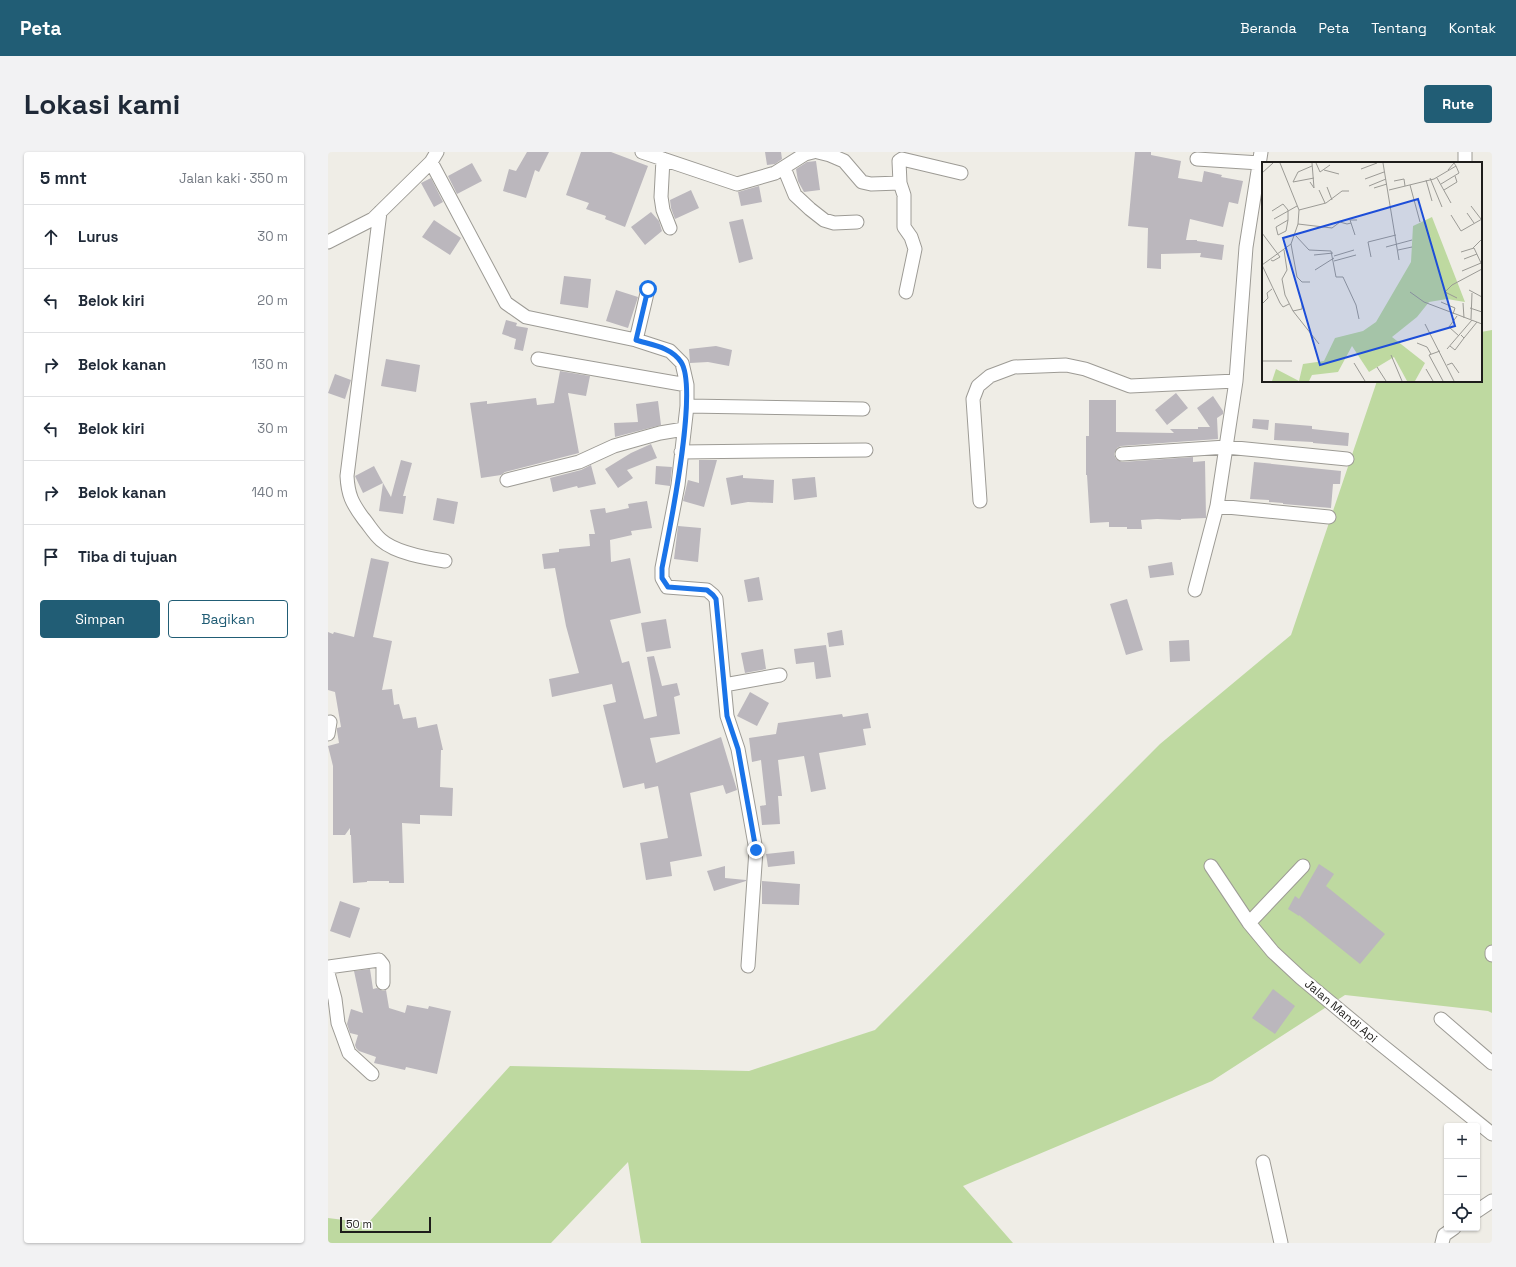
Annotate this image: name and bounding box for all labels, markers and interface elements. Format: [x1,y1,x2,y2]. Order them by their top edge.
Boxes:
text: Peta [20,16,62,41]
text: Beranda [1240,19,1297,37]
text: Peta [1319,19,1349,37]
text: Tentang [1371,19,1427,37]
text: Kontak [1449,19,1496,37]
button: Rute [1424,85,1492,123]
text: Lokasi kami [24,86,180,122]
inset map [1262,162,1482,382]
text: 5 mnt [40,167,87,189]
text: Jalan kaki · 350 m [179,170,288,187]
icon: ahead [40,226,62,248]
text: Lurus [78,227,118,246]
text: 30 m [257,228,288,245]
route start [639,280,657,298]
icon: left [40,290,62,312]
text: Belok kiri [78,291,144,310]
text: 20 m [257,292,288,309]
icon: right [40,354,62,376]
text: Belok kanan [78,355,166,374]
text: 130 m [252,356,288,373]
icon: left [40,418,62,440]
text: Belok kiri [78,419,144,438]
text: 30 m [257,420,288,437]
icon: right [40,482,62,504]
text: Belok kanan [78,483,166,502]
text: 140 m [252,484,288,501]
icon: arrive [40,546,62,568]
text: Tiba di tujuan [78,547,177,566]
button: Simpan [40,600,160,638]
button: Bagikan [168,600,288,638]
route end [747,841,765,859]
street label: Jalan Mandi Api [1301,976,1381,1046]
map controls [1444,1123,1480,1231]
button: + [1444,1123,1480,1159]
button: − [1444,1159,1480,1195]
button: locate [1444,1195,1480,1231]
scale bar [340,1215,431,1234]
text: 50 m [346,1217,372,1231]

